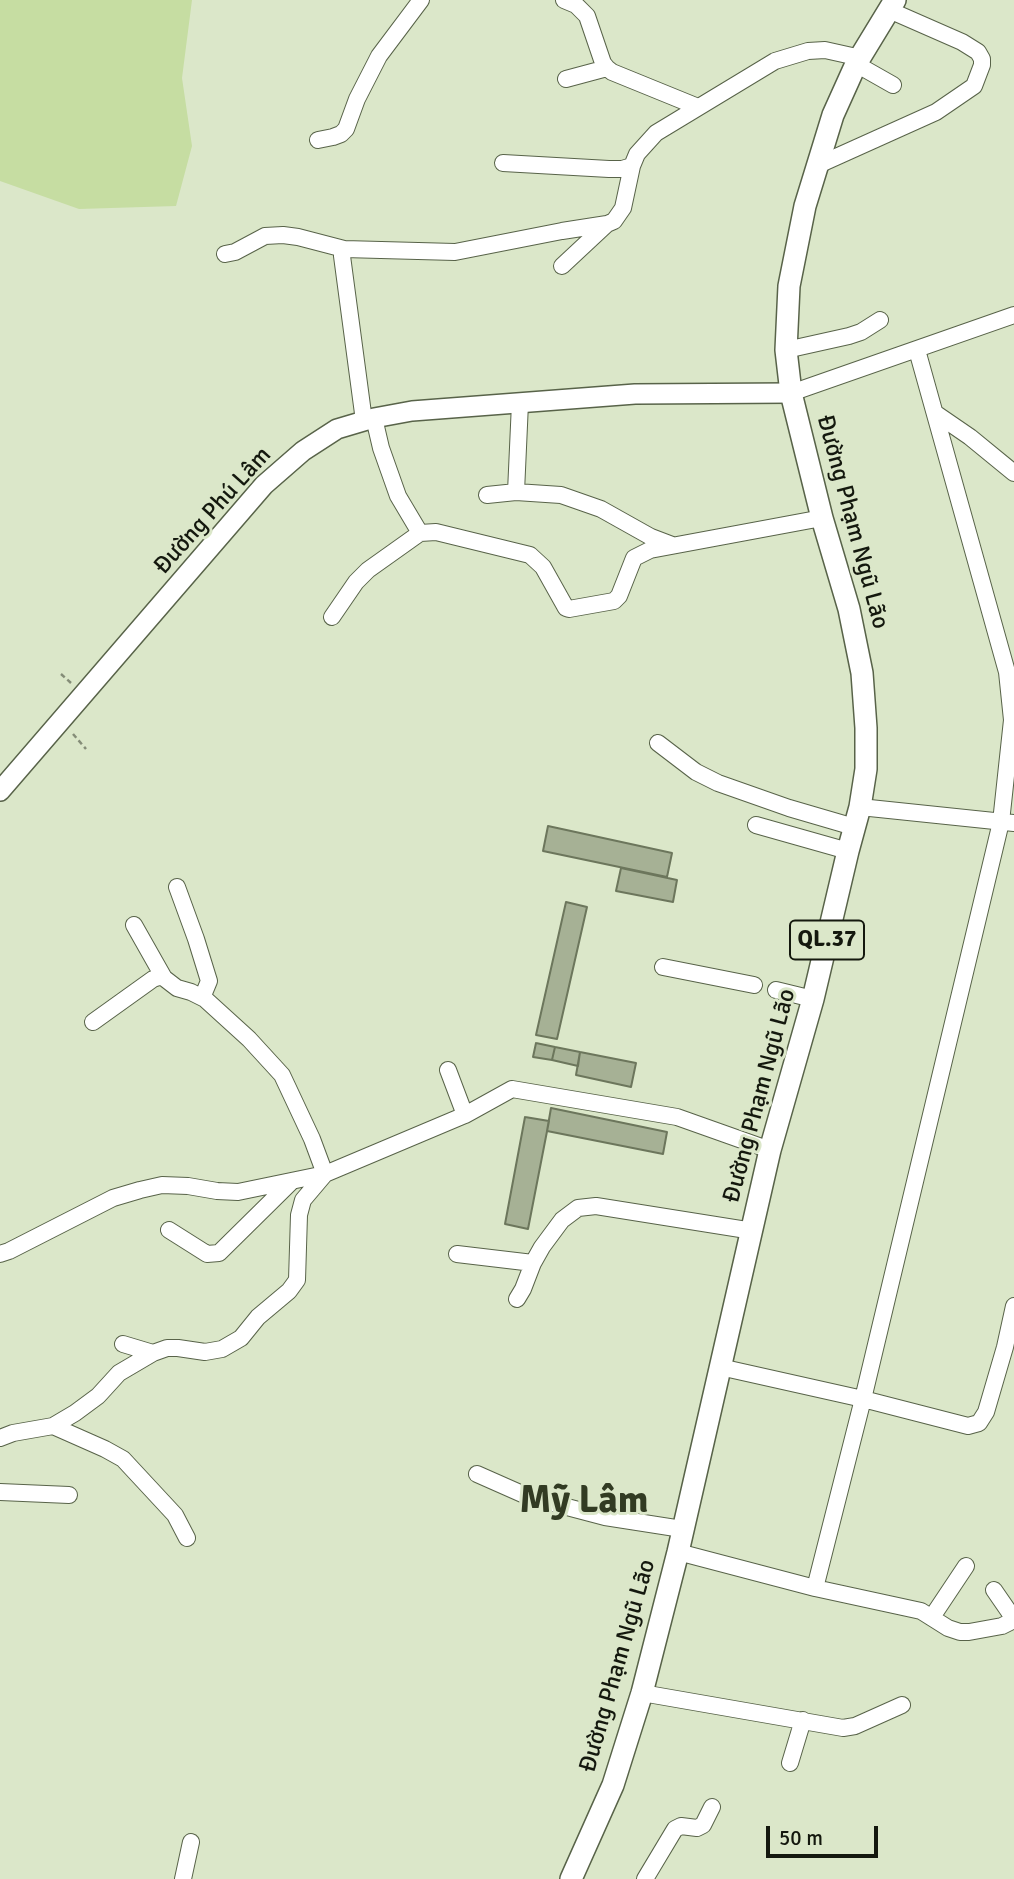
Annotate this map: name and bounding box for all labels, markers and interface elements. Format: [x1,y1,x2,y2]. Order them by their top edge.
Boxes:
street label: Đường Phạm Ngũ Lão [810,412,894,632]
street label: Đường Phú Lâm [148,441,278,581]
road number: QL.37 [790,920,864,959]
street label: Đường Phạm Ngũ Lão [718,986,802,1206]
district label: Mỹ Lâm [520,1479,648,1525]
street label: Đường Phạm Ngũ Lão [574,1556,662,1776]
scale bar [769,1812,881,1856]
text: 50 m [779,1825,823,1851]

